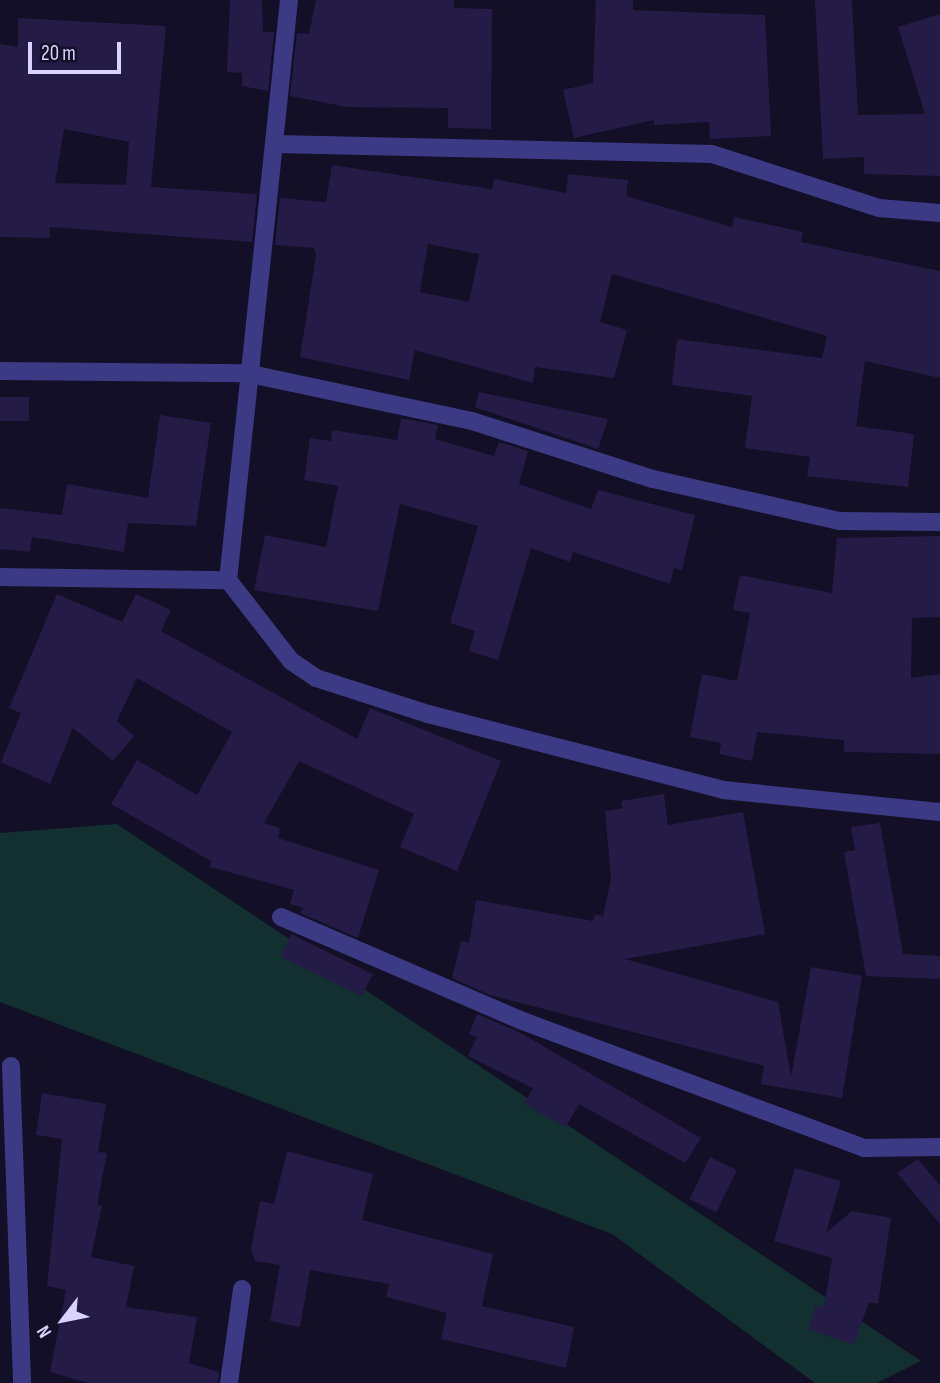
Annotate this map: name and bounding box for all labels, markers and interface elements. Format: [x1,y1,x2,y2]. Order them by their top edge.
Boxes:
scale bar [32,28,124,72]
text: 20 m [41,41,76,66]
north arrow [28,1285,98,1355]
text: N [32,1321,57,1342]

